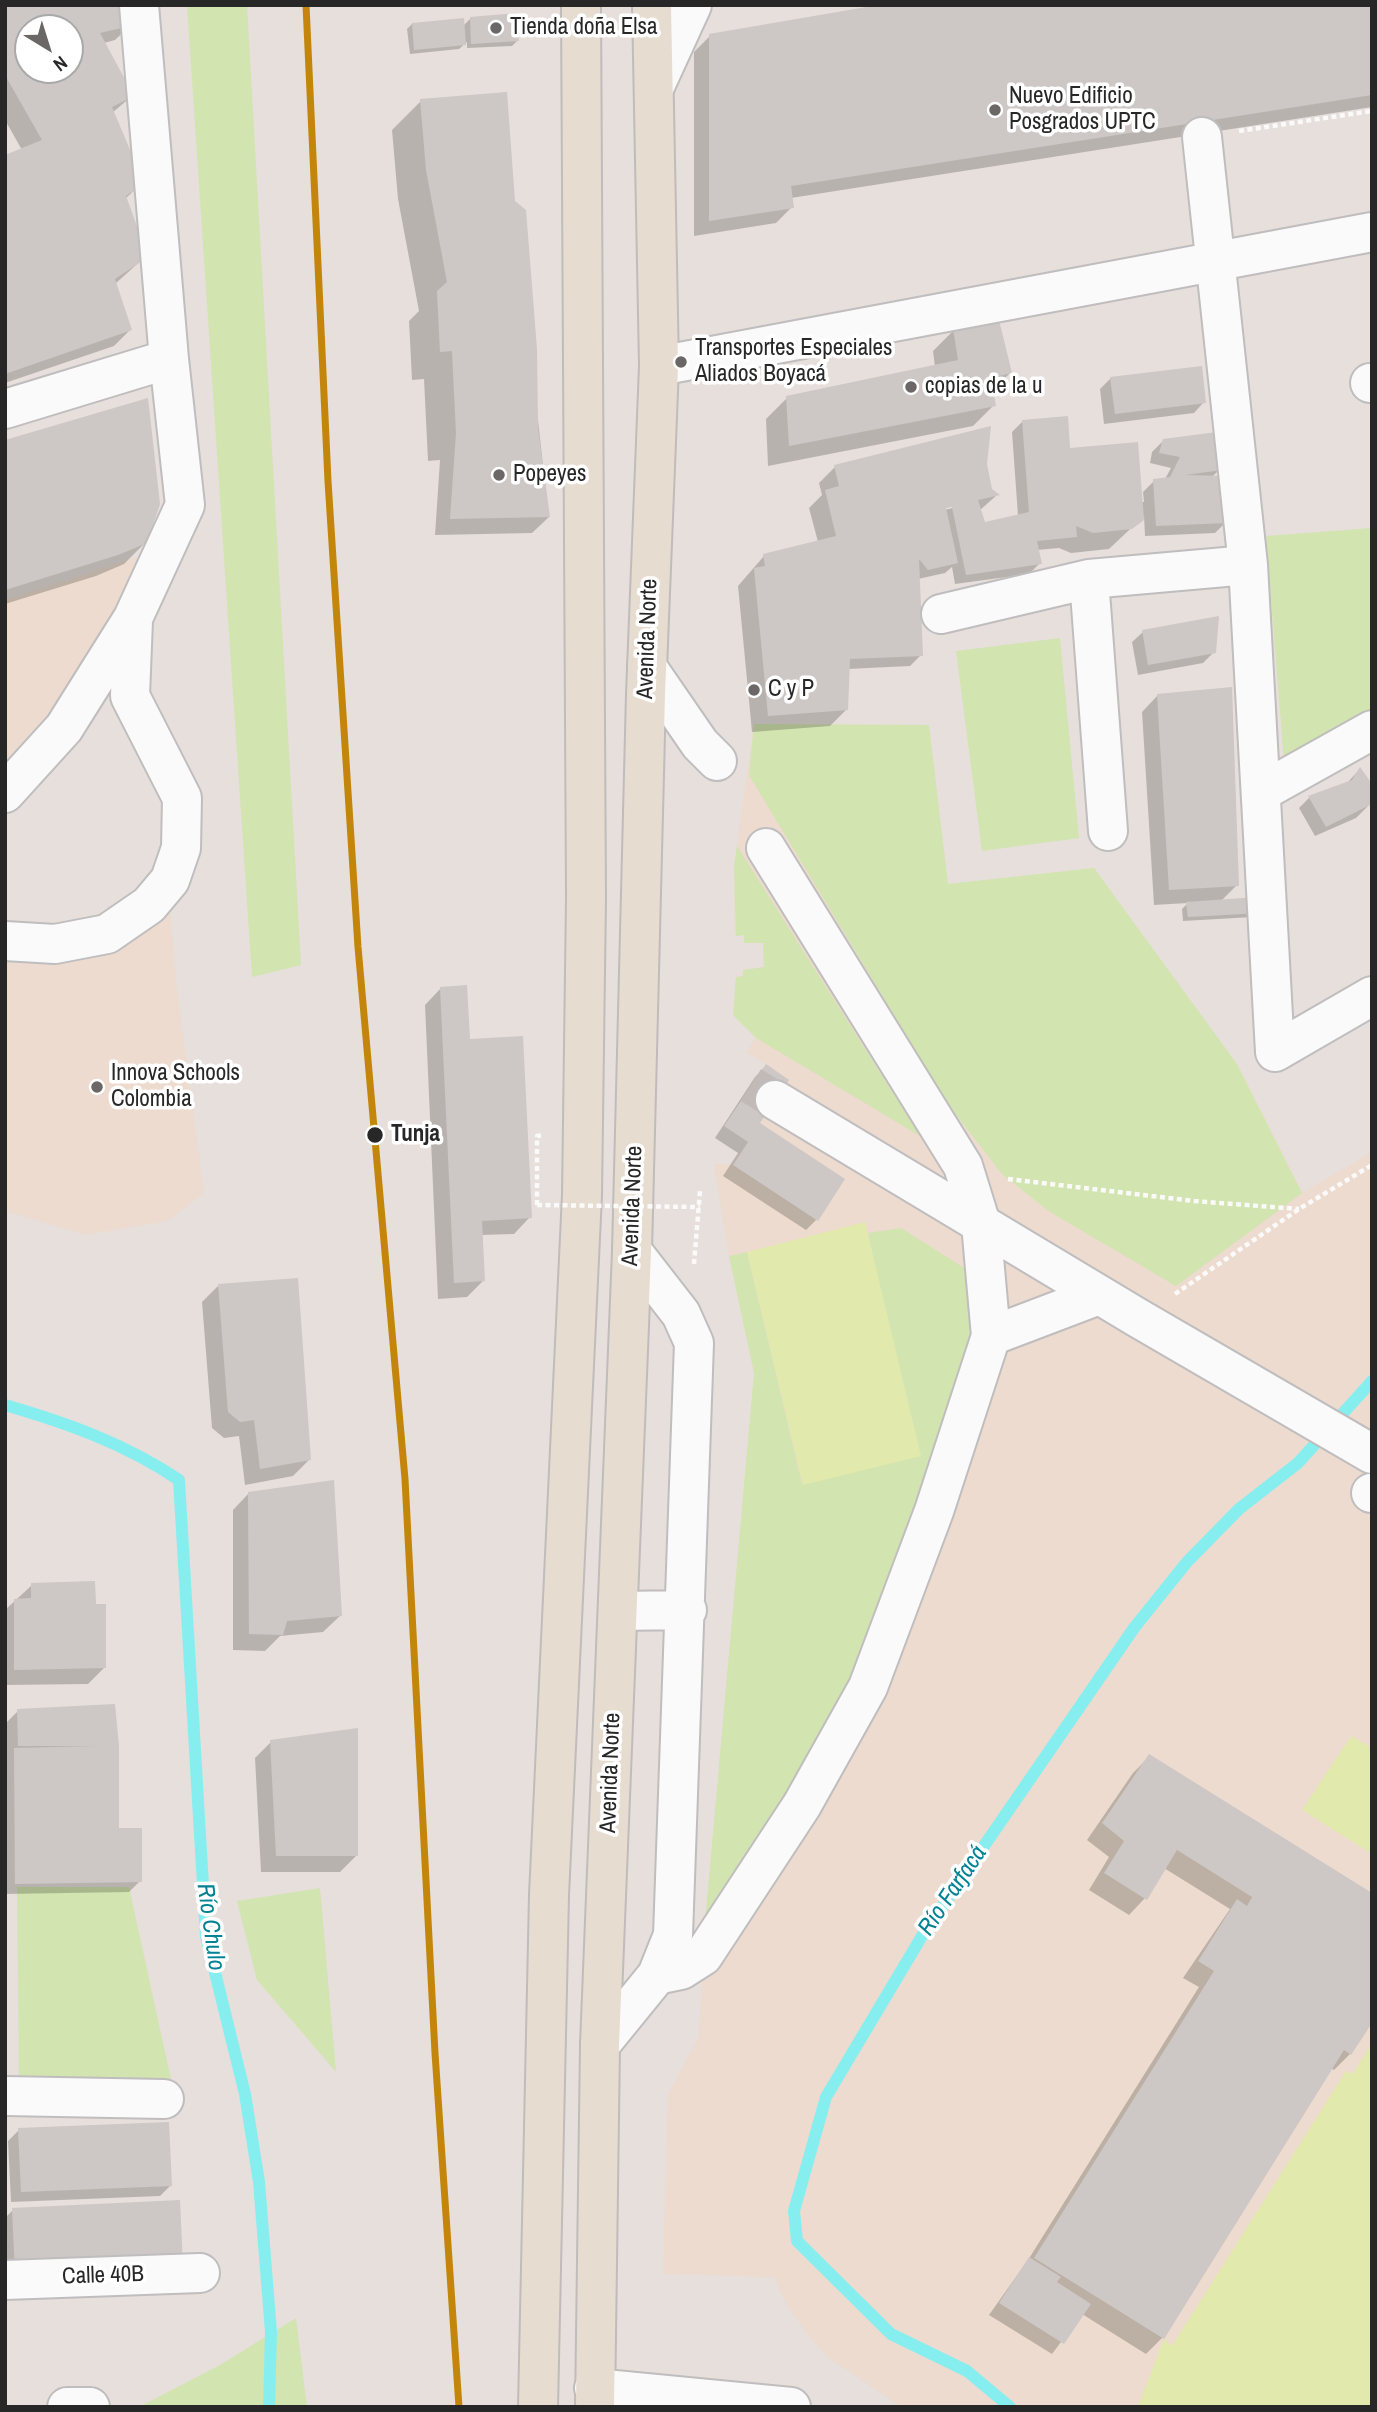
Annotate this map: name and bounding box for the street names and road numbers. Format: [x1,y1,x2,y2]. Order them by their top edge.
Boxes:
street label: Avenida Norte [632,578,664,700]
street label: Avenida Norte [617,1145,649,1267]
street label: Avenida Norte [595,1712,627,1834]
street label: Calle 40B [62,2261,144,2291]

